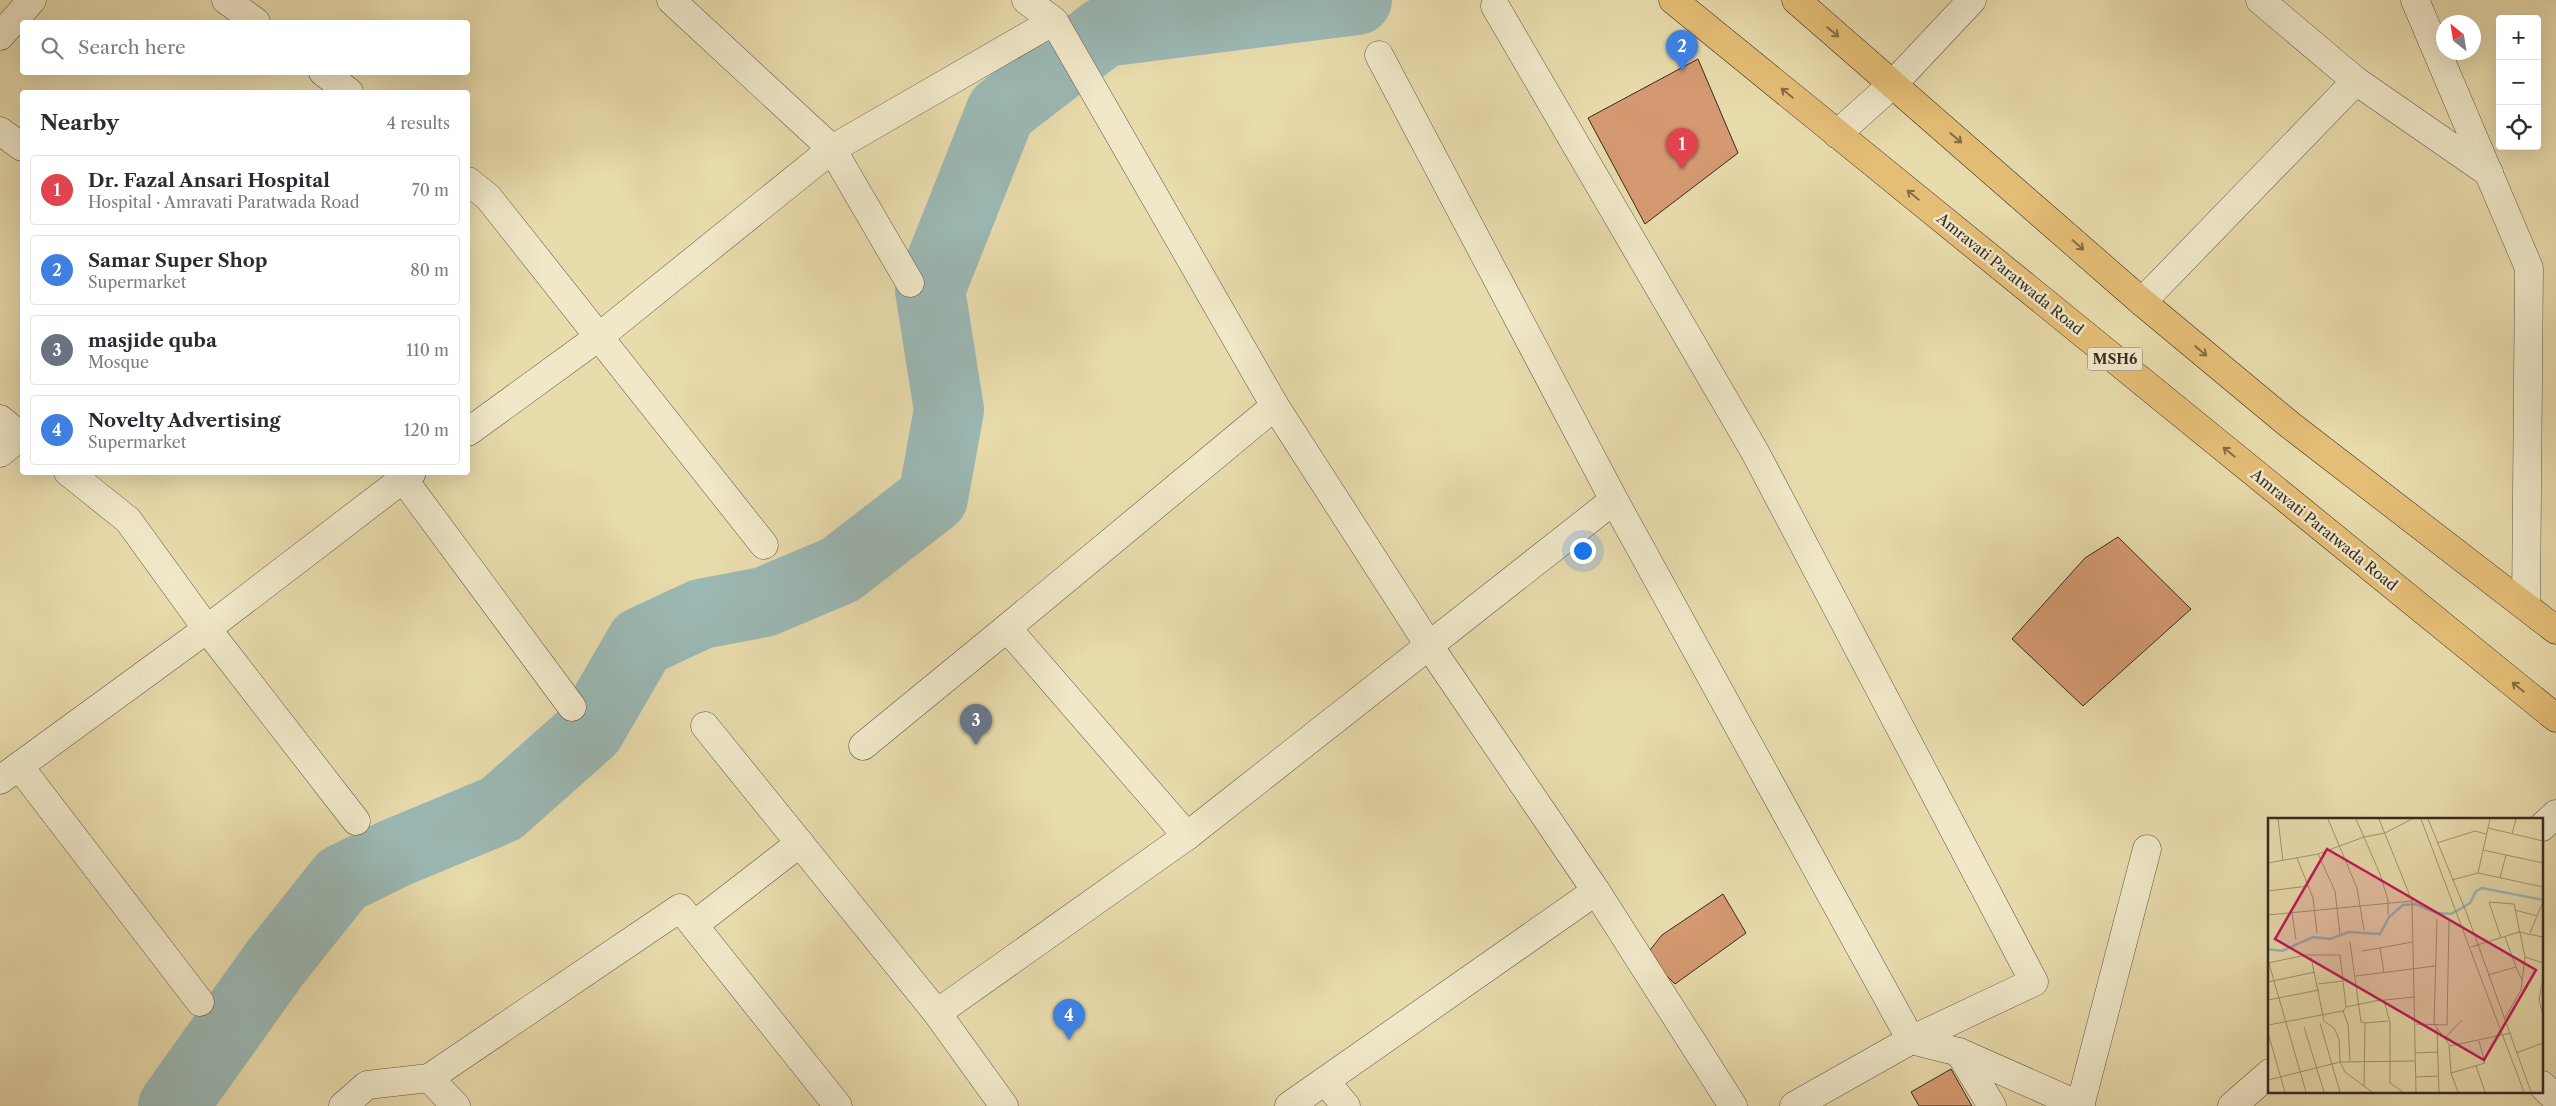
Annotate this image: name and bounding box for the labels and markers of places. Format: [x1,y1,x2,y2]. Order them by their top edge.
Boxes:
pin: 2 [1666,30,1698,71]
pin: 1 [1666,128,1698,169]
pin: 3 [960,704,992,745]
pin: 4 [1053,999,1085,1040]

